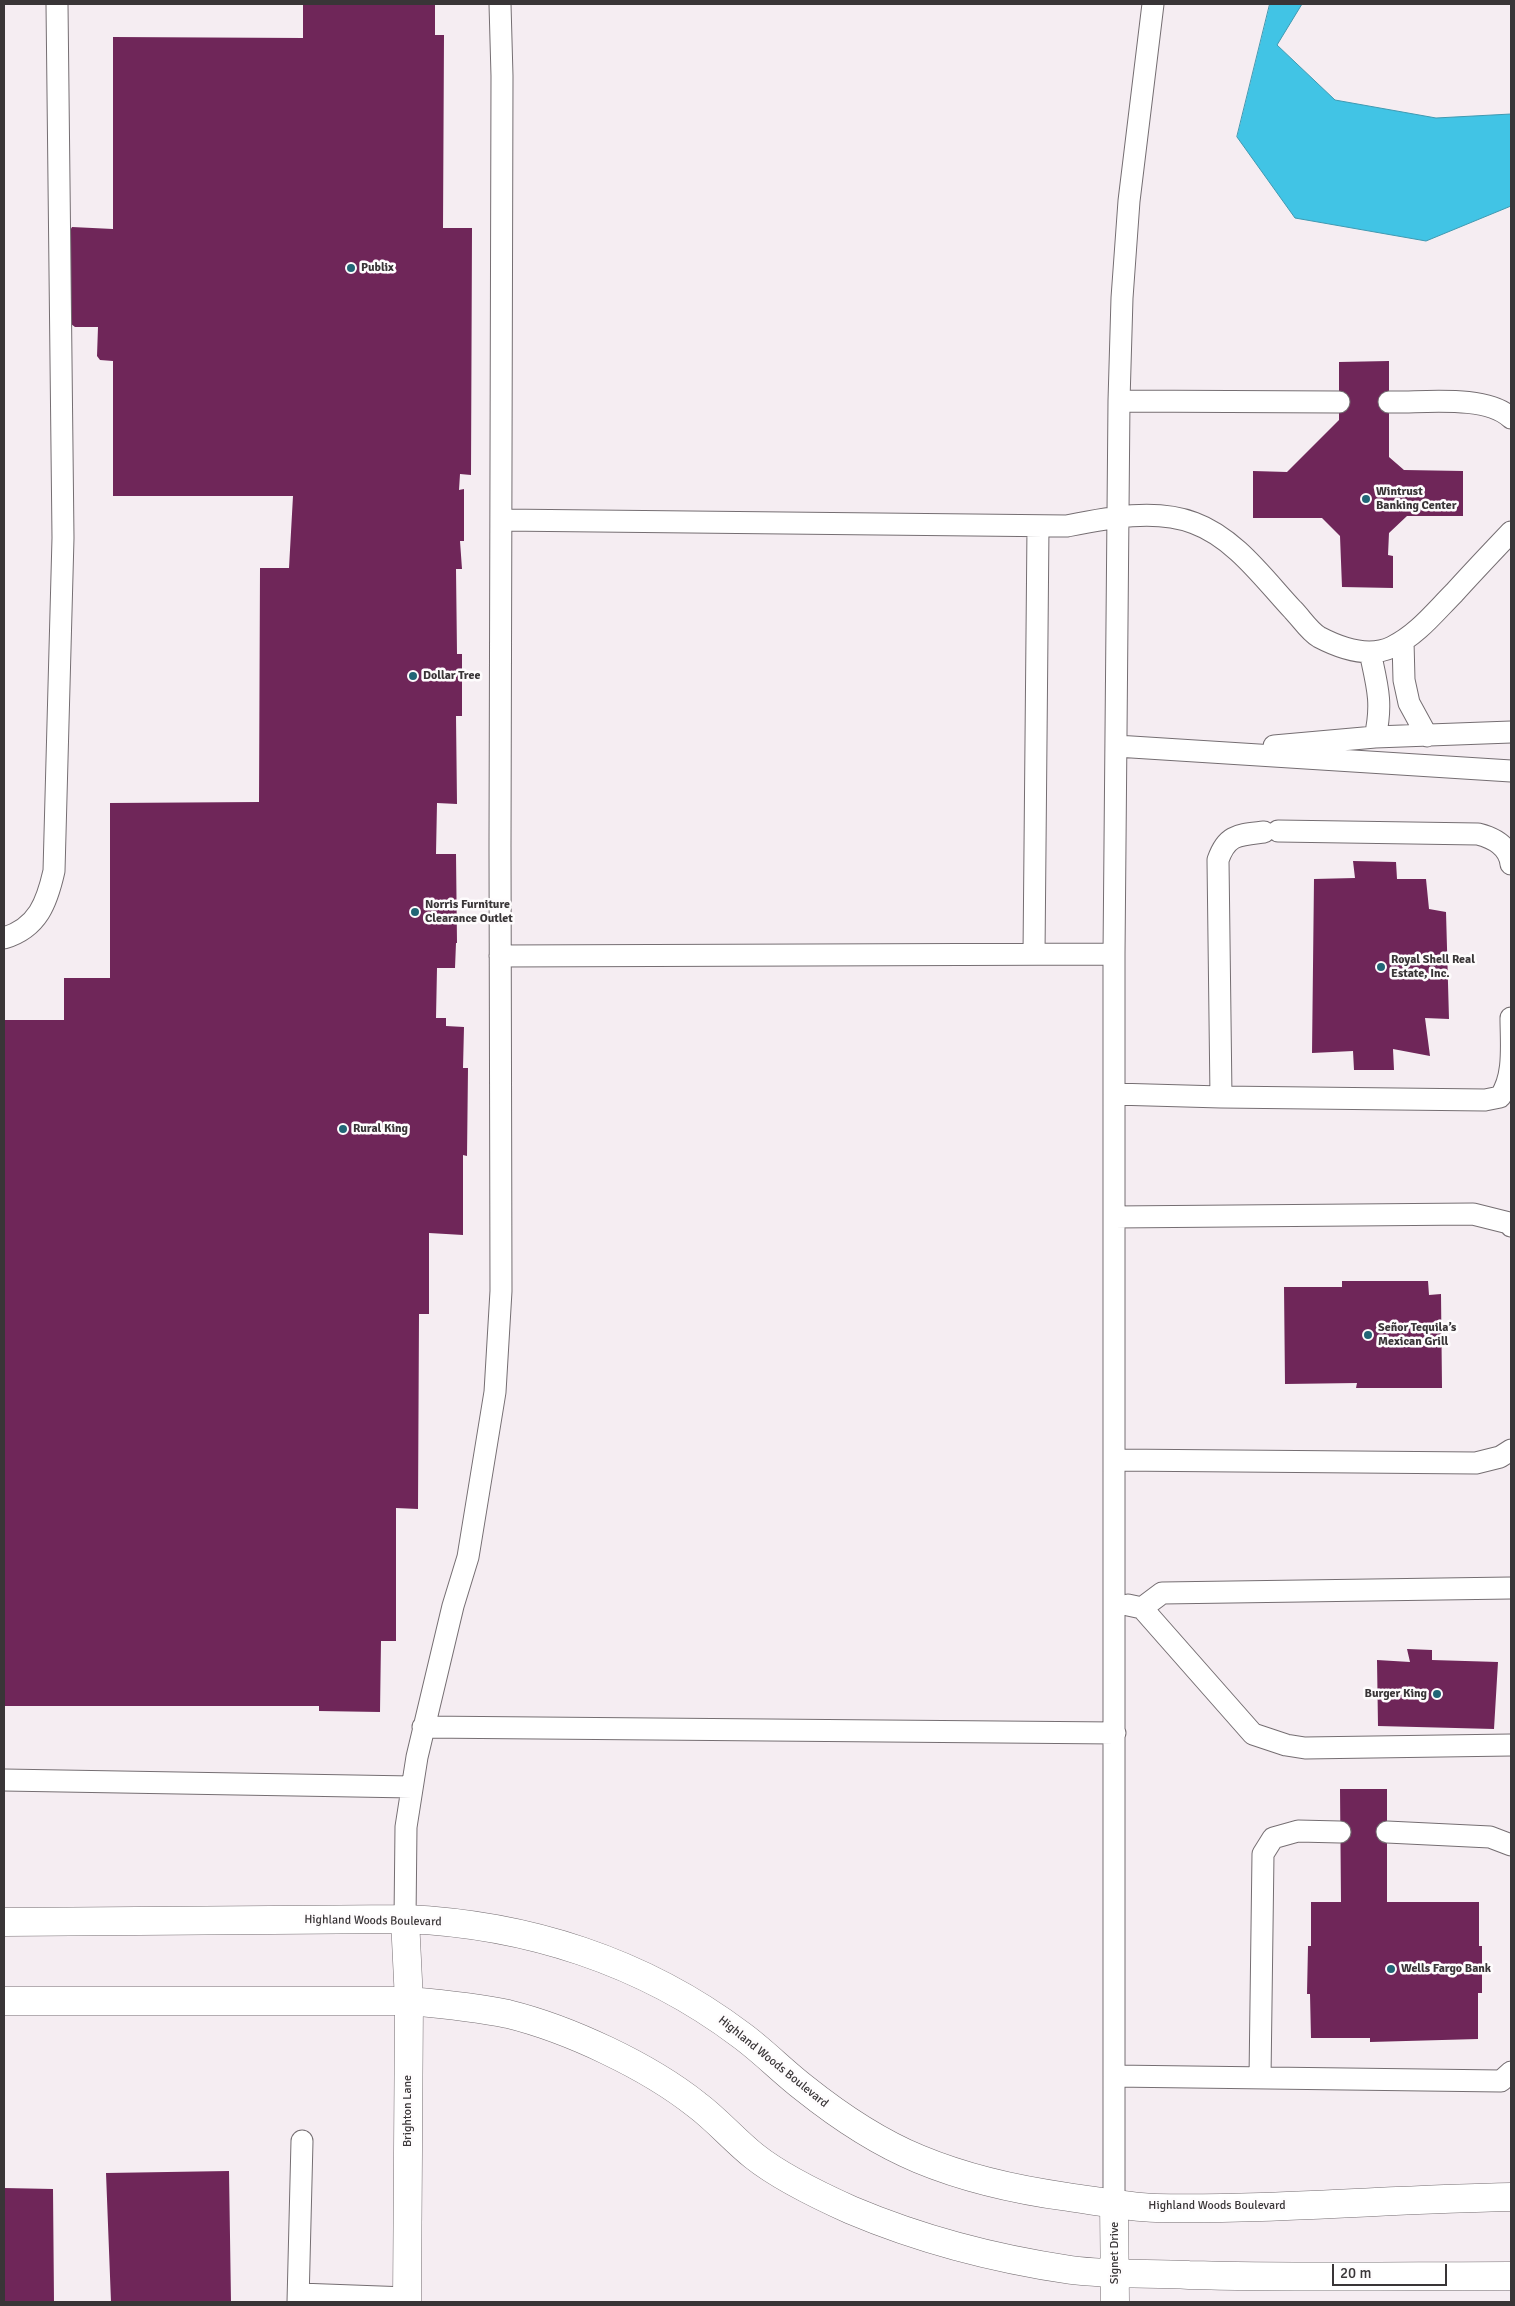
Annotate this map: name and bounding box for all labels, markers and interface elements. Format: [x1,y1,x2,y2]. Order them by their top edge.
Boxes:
place label: Publix [361,261,394,275]
marker: Publix [345,262,357,274]
place label: Wintrust Banking Center [1376,485,1456,513]
marker: Wintrust Banking Center [1360,493,1372,505]
place label: Dollar Tree [423,669,480,683]
marker: Dollar Tree [407,670,419,682]
place label: Norris Furniture Clearance Outlet [425,898,513,926]
marker: Norris Furniture Clearance Outlet [409,906,421,918]
place label: Royal Shell Real Estate, Inc. [1391,953,1475,981]
marker: Royal Shell Real Estate, Inc. [1375,961,1387,973]
place label: Rural King [353,1122,408,1136]
marker: Rural King [337,1123,349,1135]
place label: Señor Tequila’s Mexican Grill [1378,1321,1456,1349]
marker: Señor Tequila’s Mexican Grill [1362,1329,1374,1341]
place label: Burger King [1365,1687,1427,1701]
marker: Burger King [1431,1688,1443,1700]
street label: Highland Woods Boulevard [304,1913,442,1929]
place label: Wells Fargo Bank [1401,1962,1491,1976]
marker: Wells Fargo Bank [1385,1963,1397,1975]
street label: Highland Woods Boulevard [715,2013,831,2111]
street label: Brighton Lane [401,2075,415,2147]
street label: Highland Woods Boulevard [1148,2199,1286,2213]
street label: Signet Drive [1108,2222,1122,2284]
scale bar [1335,2254,1450,2286]
text: 20 m [1340,2264,1371,2282]

